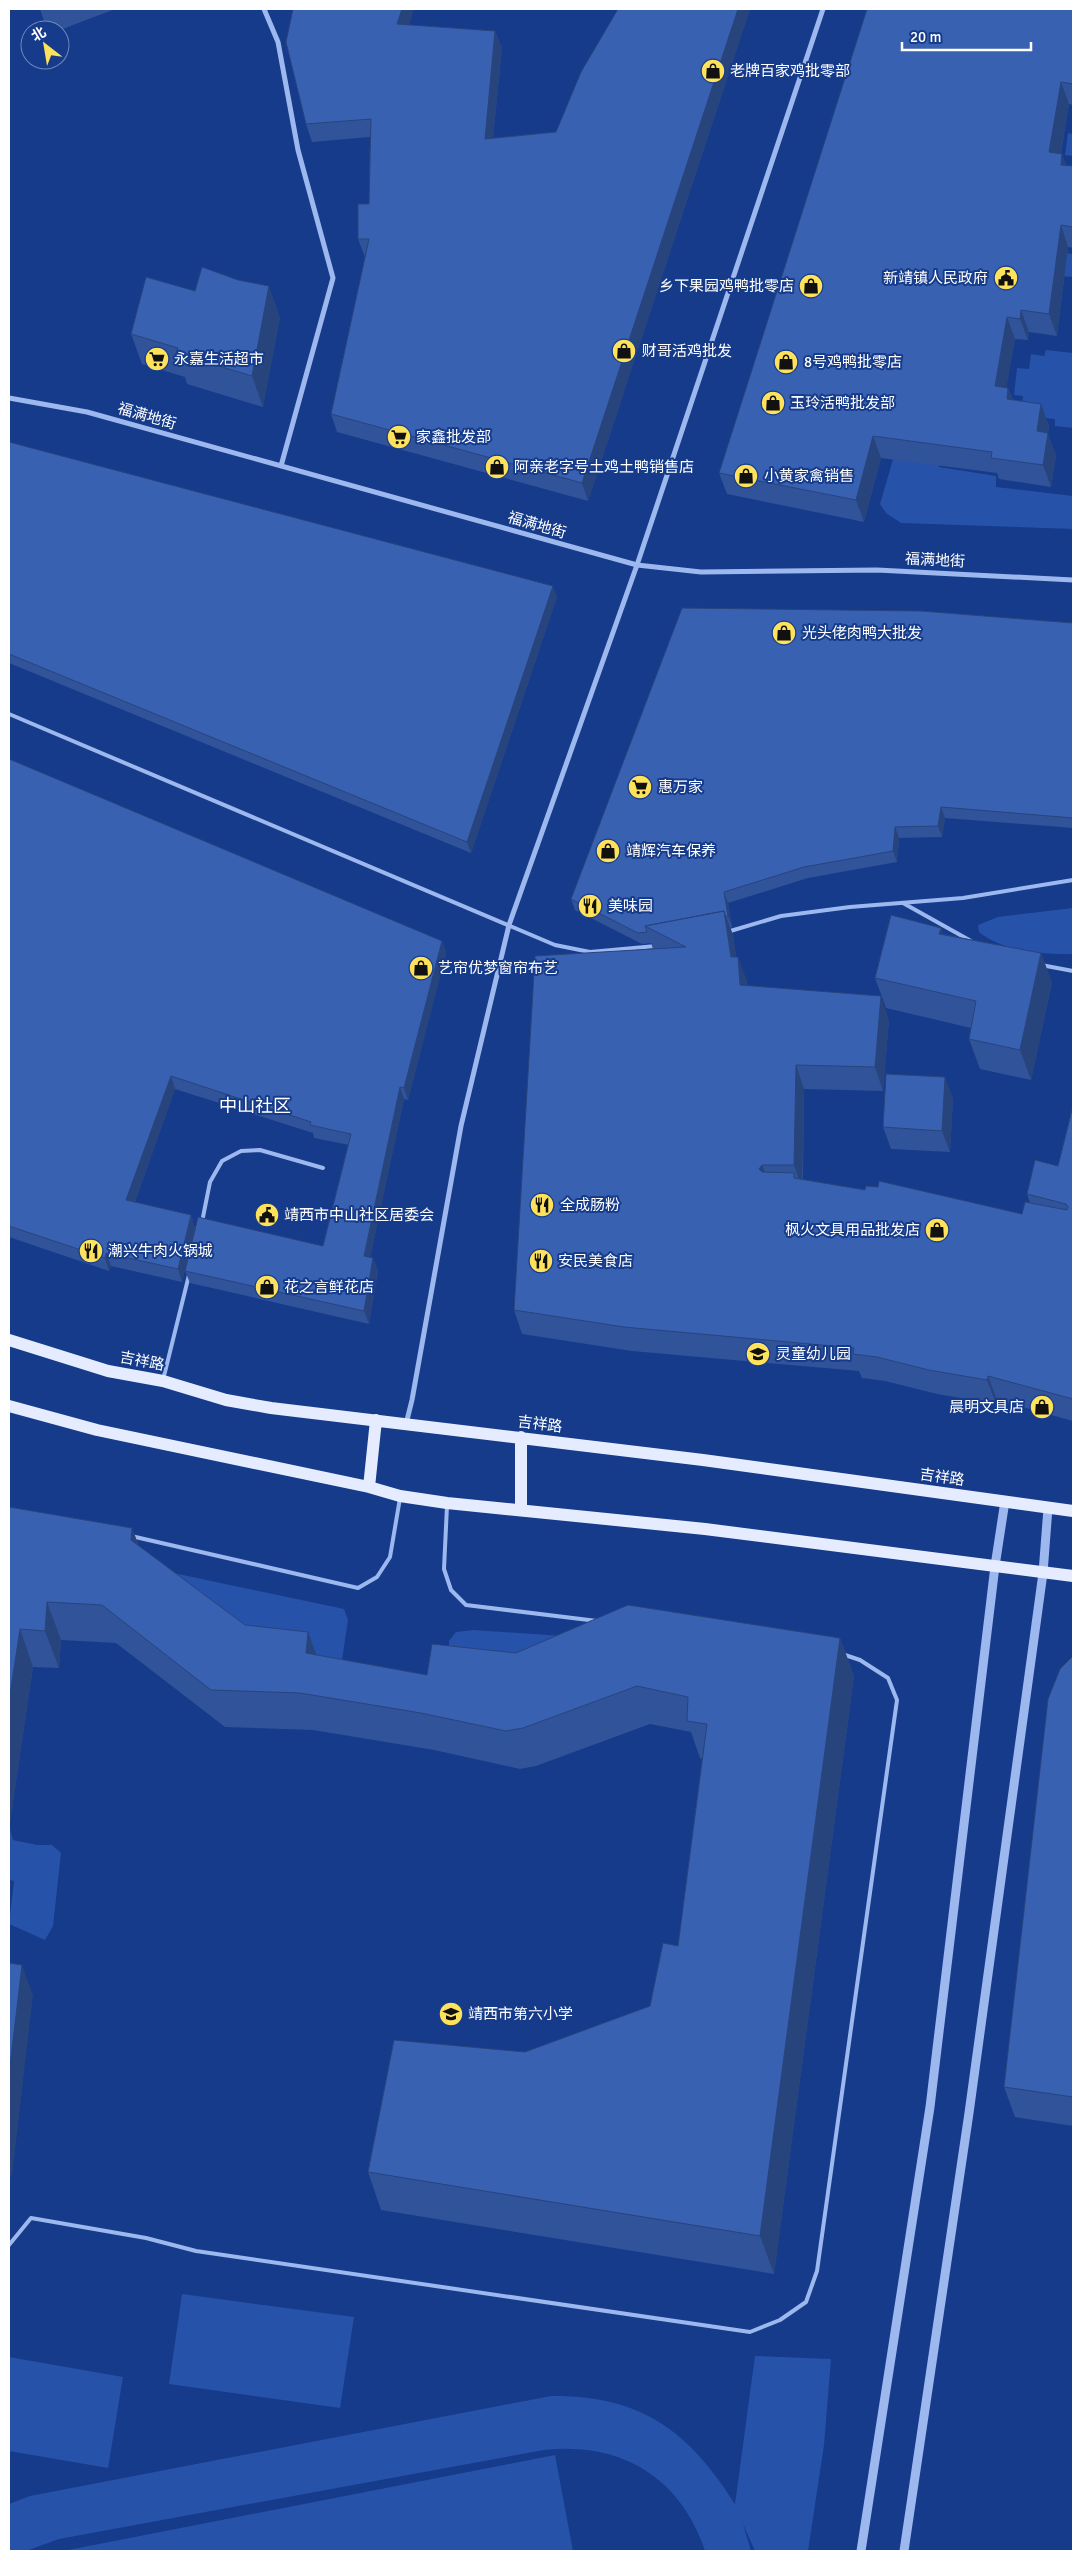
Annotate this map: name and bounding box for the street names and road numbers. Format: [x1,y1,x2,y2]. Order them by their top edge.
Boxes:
street label: 福满地街 [116,399,178,433]
street label: 福满地街 [506,508,568,542]
street label: 福满地街 [905,549,965,571]
street label: 吉祥路 [118,1348,166,1374]
street label: 吉祥路 [517,1412,563,1436]
street label: 吉祥路 [918,1465,966,1489]

